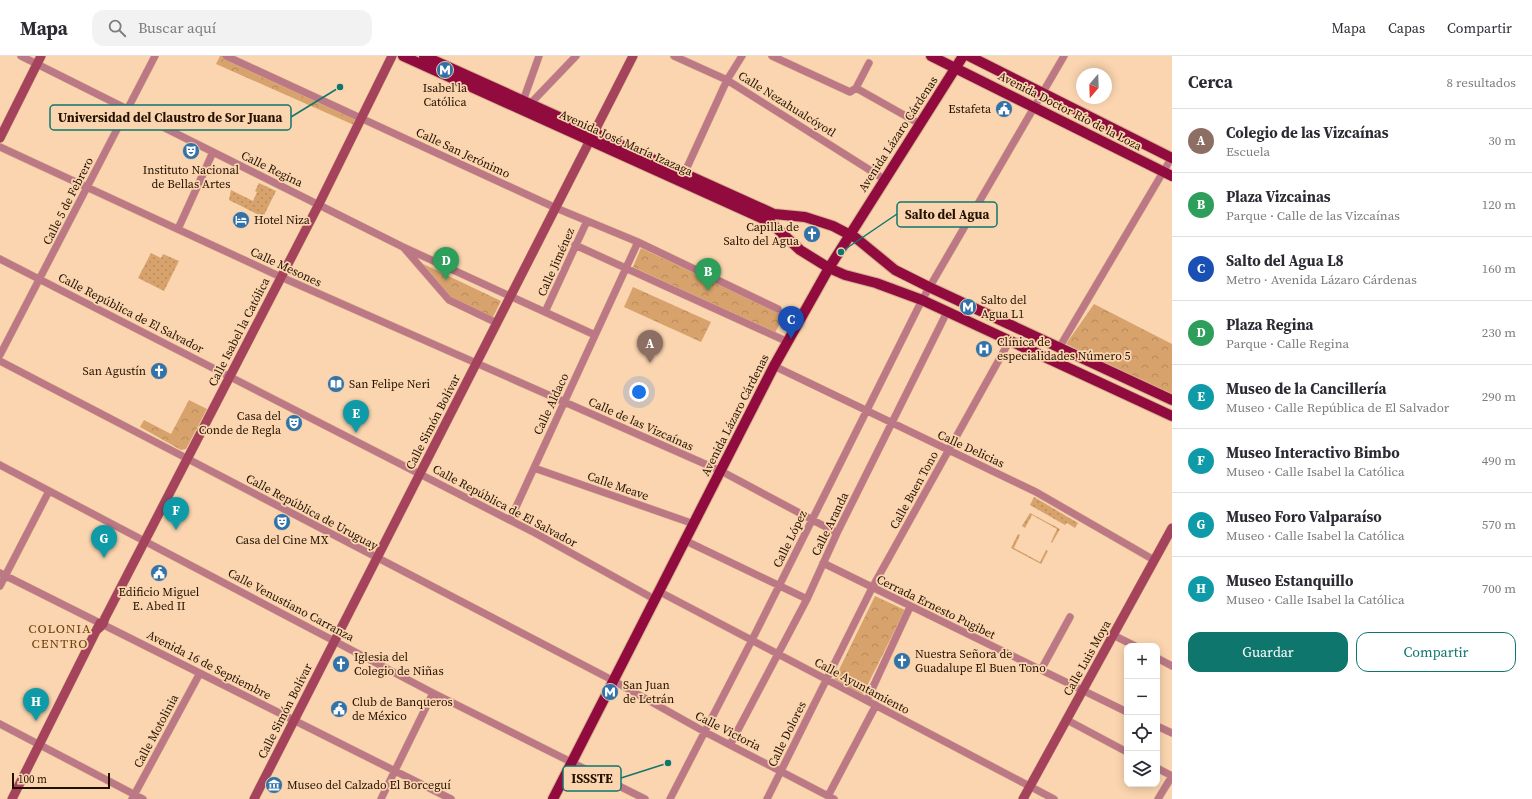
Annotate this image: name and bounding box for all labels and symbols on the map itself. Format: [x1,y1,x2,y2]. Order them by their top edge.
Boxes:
metro station icon: Isabel la Católica [435,60,455,80]
street label: Calle Nezahualcóyotl [735,68,839,141]
street label: Avenida Doctor Río de la Loza [995,68,1145,155]
north arrow [1076,68,1112,104]
street label: Avenida Lázaro Cárdenas [855,73,941,195]
place label: Isabel la Católica [423,80,468,110]
public building icon: Estafeta [994,99,1014,119]
place label: Estafeta [948,101,992,117]
callout: Universidad del Claustro de Sor Juana [50,105,291,130]
street label: Avenida José María Izazaga [557,106,696,180]
text: Universidad del Claustro de Sor Juana [58,109,282,126]
street label: Calle San Jerónimo [413,124,513,182]
theatre icon: Instituto Nacional de Bellas Artes [181,141,201,161]
street label: Calle Regina [239,147,306,191]
street label: Calle 5 de Febrero [39,154,97,248]
place label: Instituto Nacional de Bellas Artes [143,162,240,192]
callout: Salto del Agua [897,202,997,227]
text: Salto del Agua [905,206,989,223]
hotel icon: Hotel Niza [231,210,251,230]
place label: Hotel Niza [254,212,311,228]
place label: Capilla de Salto del Agua [723,219,800,249]
church icon: Capilla de Salto del Agua [802,224,822,244]
street label: Calle Jiménez [534,225,578,299]
street label: Calle Mesones [248,244,324,290]
pin: D [433,247,459,280]
pin: B [695,258,721,291]
street label: Calle República de El Salvador [55,269,207,357]
street label: Calle Isabel la Católica [205,274,274,389]
place label: Salto del Agua L1 [981,292,1027,322]
metro station icon: Salto del Agua L1 [958,297,978,317]
pin: C [778,306,804,339]
pin: A [637,330,663,363]
place label: Clínica de especialidades Número 5 [997,334,1131,364]
hospital icon: Clínica de especialidades Número 5 [974,339,994,359]
street label: Avenida Lázaro Cárdenas [697,351,773,479]
church icon: San Agustín [149,361,169,381]
place label: San Agustín [83,363,146,379]
street label: Calle Aldaco [530,370,572,438]
street label: Calle Simón Bolívar [402,372,464,472]
library icon: San Felipe Neri [326,374,346,394]
place label: San Felipe Neri [349,376,431,392]
your location [629,382,649,402]
street label: Calle de las Vizcaínas [586,394,696,454]
pin: E [343,400,369,433]
place label: Casa del Conde de Regla [199,408,282,438]
theatre icon: Casa del Conde de Regla [284,413,304,433]
street label: Calle Delicias [935,426,1007,472]
street label: Calle Buen Tono [886,448,942,532]
street label: Calle República de El Salvador [430,461,580,551]
street label: Calle Meave [585,468,651,504]
street label: Calle República de Uruguay [243,470,382,554]
street label: Calle Aranda [808,489,853,558]
pin: F [163,497,189,530]
street label: Calle López [769,507,811,570]
theatre icon: Casa del Cine MX [272,512,292,532]
pin: G [91,525,117,558]
place label: Casa del Cine MX [236,532,329,548]
public building icon: Edificio Miguel E. Abed II [149,563,169,583]
street label: Calle Venustiano Carranza [225,565,358,646]
street label: Cerrada Ernesto Pugibet [874,571,998,643]
place label: Edificio Miguel E. Abed II [119,584,200,614]
street label: Calle Luis Moya [1060,616,1115,699]
district label: COLONIA CENTRO [28,620,92,652]
street label: Avenida 16 de Septiembre [144,627,274,703]
place label: Nuestra Señora de Guadalupe El Buen Tono [915,646,1046,676]
place label: Iglesia del Colegio de Niñas [354,649,444,679]
church icon: Nuestra Señora de Guadalupe El Buen Tono [892,651,912,671]
church icon: Iglesia del Colegio de Niñas [331,654,351,674]
street label: Calle Ayuntamiento [812,654,913,718]
street label: Calle Simón Bolívar [254,661,316,761]
place label: San Juan de Letrán [623,677,674,707]
metro station icon: San Juan de Letrán [600,682,620,702]
pin: H [23,688,49,721]
street label: Calle Motolinia [130,691,183,771]
place label: Club de Banqueros de México [352,694,453,724]
public building icon: Club de Banqueros de México [329,699,349,719]
street label: Calle Dolores [764,699,810,769]
street label: Calle Victoria [692,708,764,755]
callout: ISSSTE [563,766,621,791]
text: ISSSTE [571,770,613,787]
scale bar [12,771,110,790]
museum icon: Museo del Calzado El Borceguí [264,775,284,795]
place label: Museo del Calzado El Borceguí [287,777,451,793]

